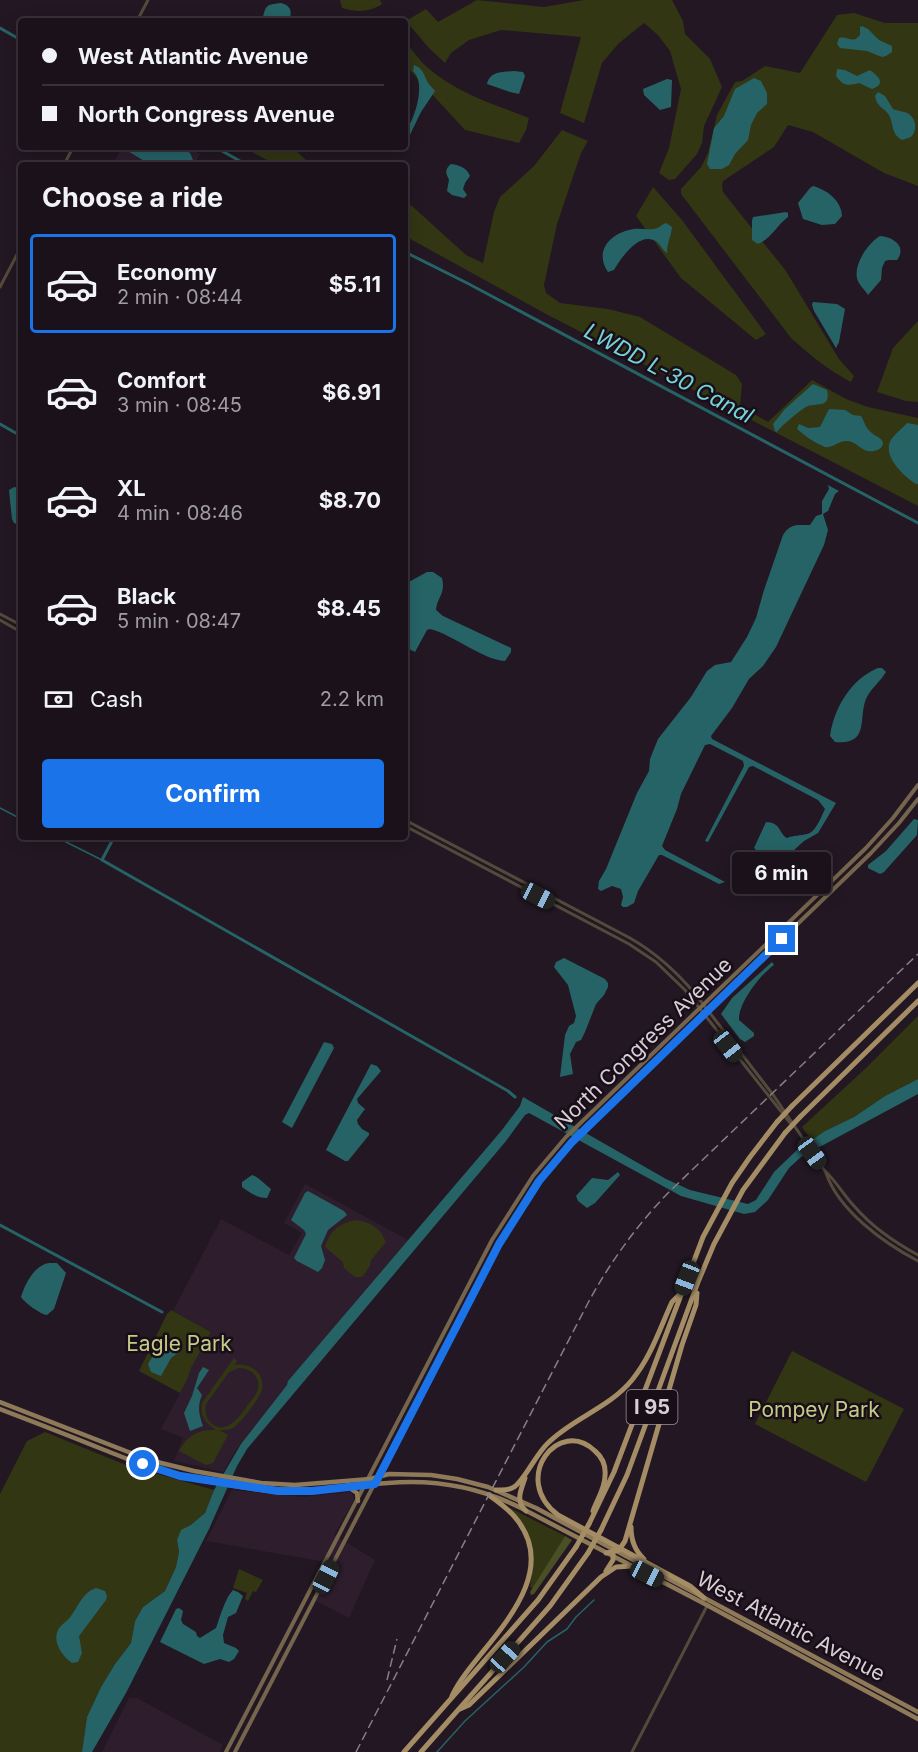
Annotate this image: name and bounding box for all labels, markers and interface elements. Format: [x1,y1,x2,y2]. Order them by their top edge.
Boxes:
text: West Atlantic Avenue [78,43,308,69]
text: North Congress Avenue [78,101,335,127]
text: Choose a ride [42,181,223,214]
icon: car [45,257,99,311]
text: Economy [117,259,217,285]
text: $5.11 [329,271,381,297]
text: 2 min · 08:44 [117,285,243,309]
water label: LWDD L-30 Canal [580,317,758,429]
icon: car [45,365,99,419]
text: Comfort [117,367,206,393]
text: $6.91 [322,379,381,405]
text: 3 min · 08:45 [117,393,242,417]
icon: car [45,473,99,527]
text: XL [117,475,146,501]
text: $8.70 [319,487,381,513]
text: 4 min · 08:46 [117,501,243,525]
icon: car [45,581,99,635]
text: Black [117,583,176,609]
text: $8.45 [316,595,381,621]
text: 5 min · 08:47 [117,609,241,633]
icon: cash [42,683,75,716]
text: Cash [90,686,143,712]
text: 2.2 km [320,687,384,711]
button: Confirm [42,759,384,828]
callout: 6 min [732,852,832,894]
text: 6 min [755,861,808,885]
car [518,880,558,912]
route end [768,925,795,952]
street label: North Congress Avenue [549,952,737,1134]
car [710,1026,746,1066]
car [794,1133,830,1173]
car [672,1258,702,1298]
park label: Eagle Park [126,1331,232,1356]
road number: I 95 [626,1390,678,1424]
park label: Pompey Park [748,1397,880,1422]
route start [129,1450,156,1477]
car [310,1557,342,1597]
car [627,1558,667,1590]
street label: West Atlantic Avenue [693,1566,889,1686]
car [486,1638,524,1676]

